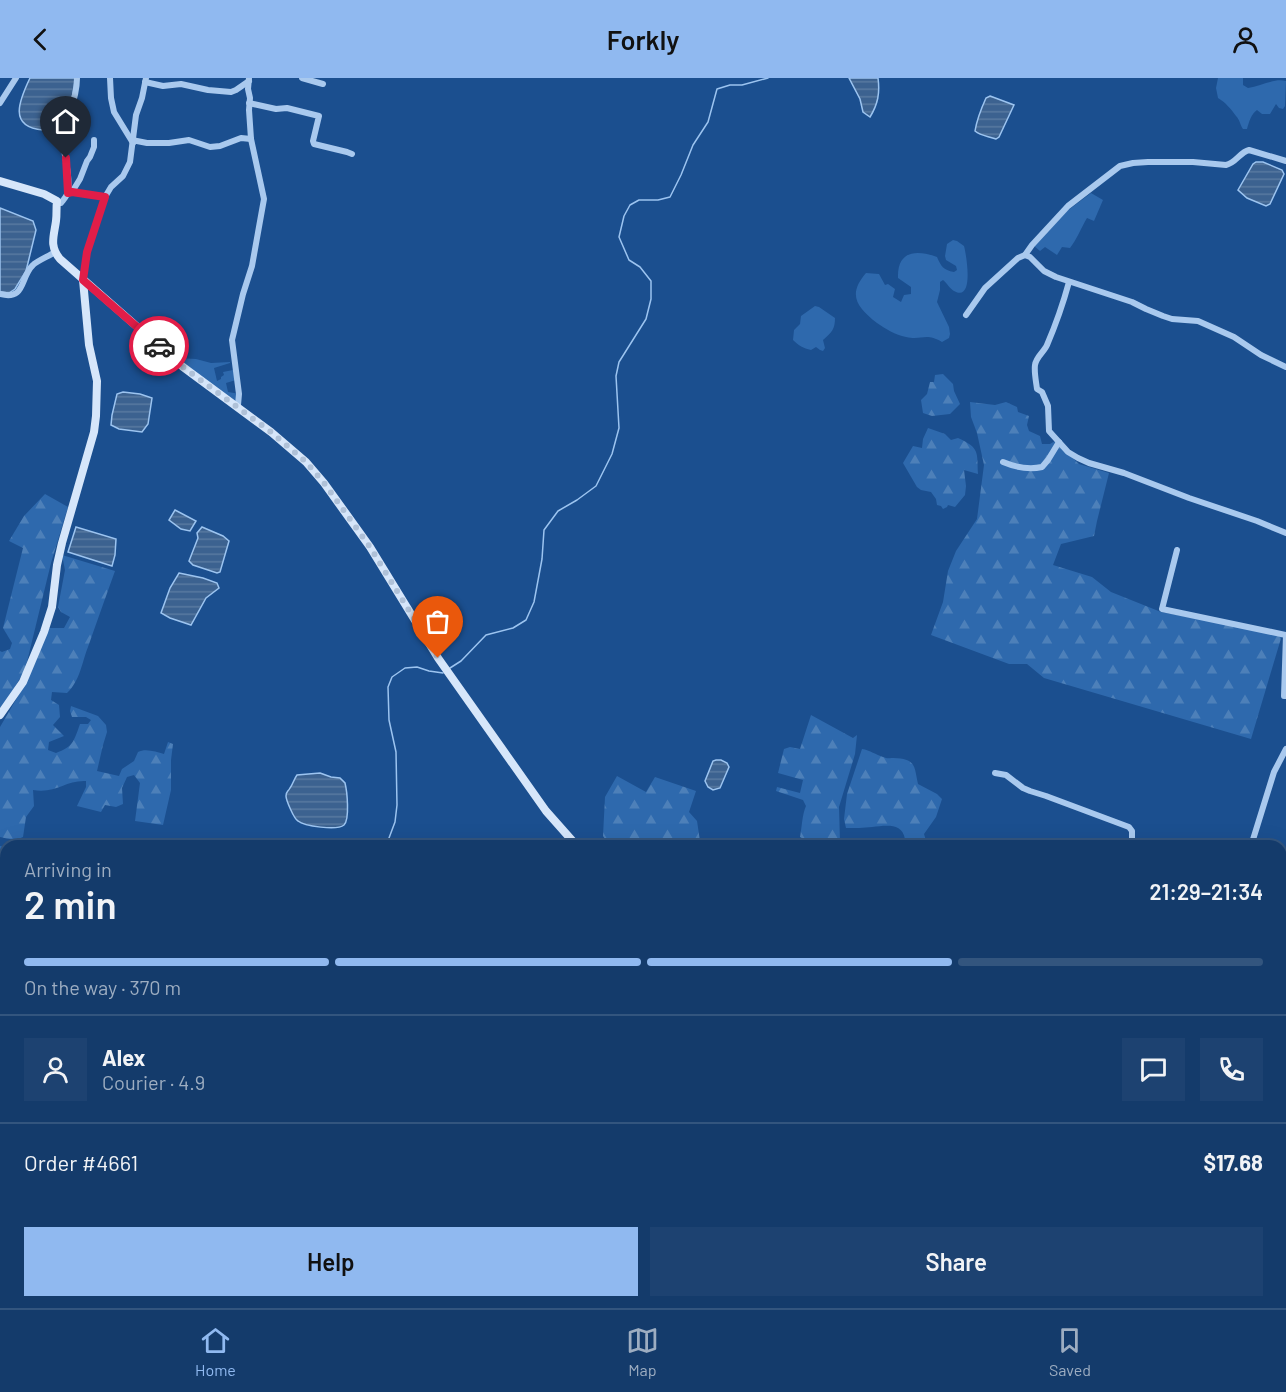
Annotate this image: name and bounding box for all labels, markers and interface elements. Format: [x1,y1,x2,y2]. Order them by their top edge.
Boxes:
icon: back [24,23,57,56]
text: Forkly [607,23,679,55]
icon: person [1229,23,1262,56]
pin [40,96,91,158]
icon: home [49,105,82,138]
courier [129,316,189,376]
icon: car [143,330,176,363]
pin [412,596,463,658]
icon: bag [421,605,454,638]
text: Arriving in [24,857,112,881]
text: 21:29–21:34 [1149,878,1263,904]
text: 2 min [24,880,117,927]
text: On the way · 370 m [24,975,181,999]
button: person [24,1038,87,1101]
button: chat [1122,1038,1185,1101]
button: phone [1200,1038,1263,1101]
text: Alex [102,1044,145,1070]
text: Courier · 4.9 [102,1070,205,1094]
text: Order #4661 [24,1149,138,1175]
text: $17.68 [1204,1149,1263,1175]
button: Help [24,1227,638,1296]
button: Share [650,1227,1263,1296]
tab: Home [195,1324,236,1379]
tab: Map [626,1324,659,1379]
tab: Saved [1049,1324,1091,1379]

